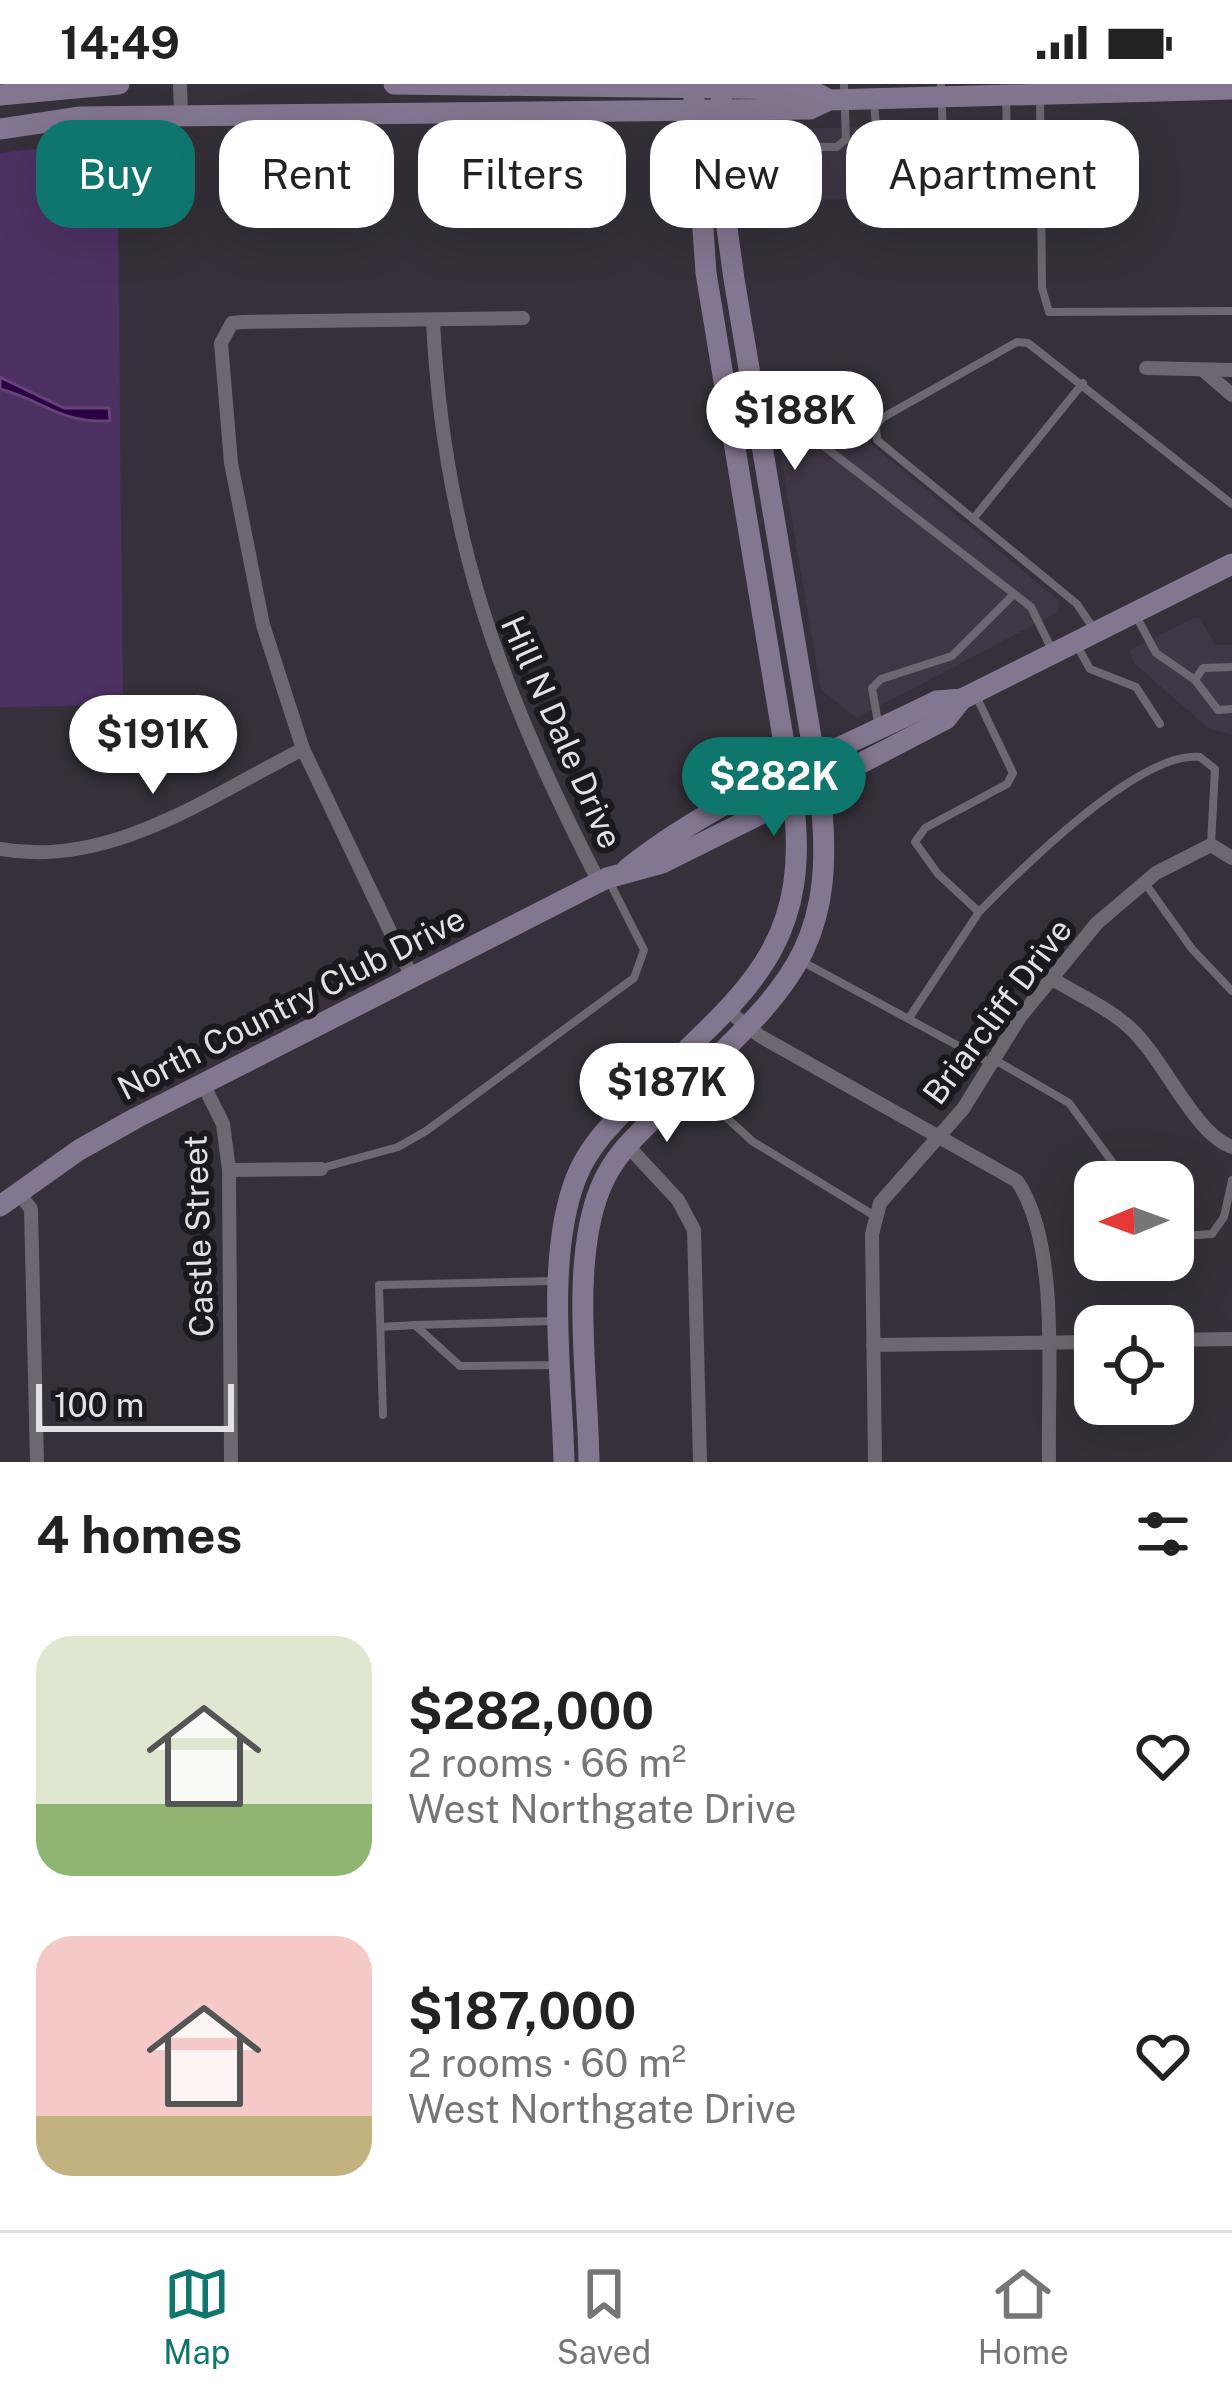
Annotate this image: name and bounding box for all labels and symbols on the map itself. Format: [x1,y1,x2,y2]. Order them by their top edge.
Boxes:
pin: $188K [711,371,879,473]
street label: Hill N Dale Drive [494,610,630,854]
pin: $191K [69,695,237,797]
pin: $282K [690,737,858,839]
street label: North Country Club Drive [111,899,471,1107]
street label: Briarcliff Drive [915,911,1079,1111]
pin: $187K [583,1043,751,1145]
street label: Castle Street [175,1134,221,1338]
north arrow [1074,1161,1194,1281]
scale bar [36,1378,234,1431]

